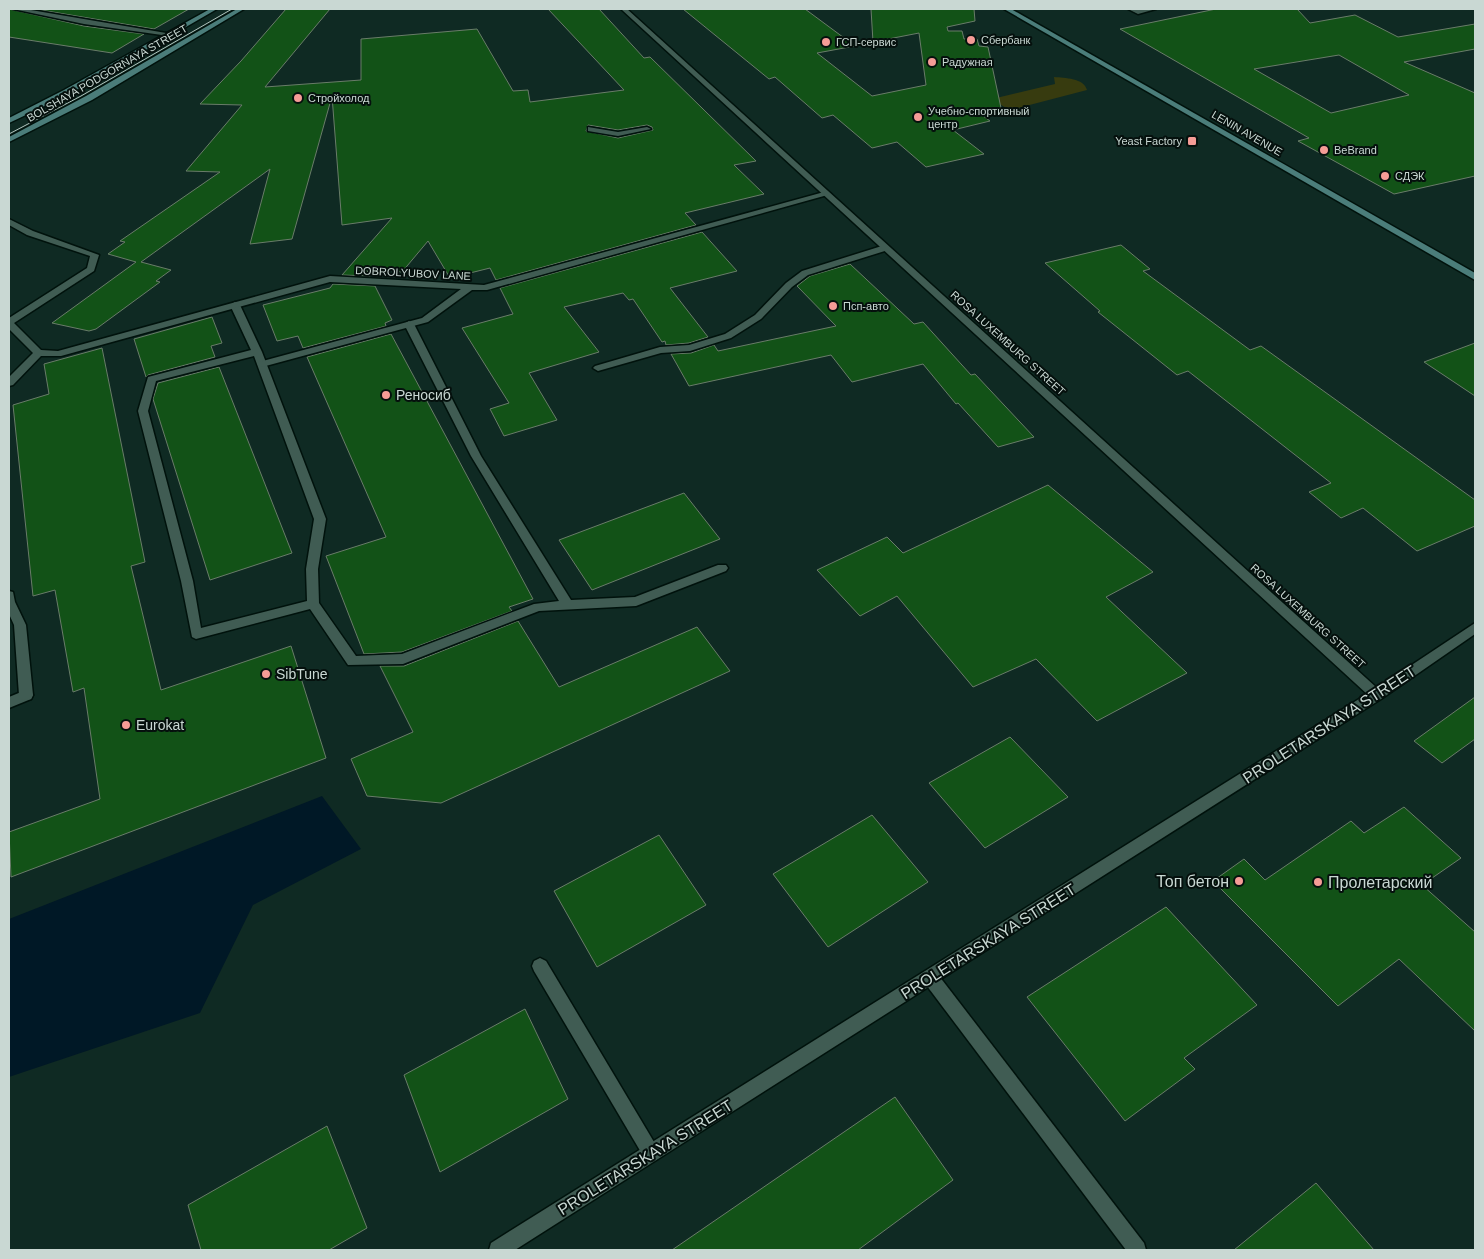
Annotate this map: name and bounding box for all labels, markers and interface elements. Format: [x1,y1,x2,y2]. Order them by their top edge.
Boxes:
street label: BOLSHAYA PODGORNAYA STREET [25,22,190,124]
marker: Сбербанк [965,34,977,46]
place label: Сбербанк [981,34,1031,46]
marker: ГСП-сервис [820,36,832,48]
place label: ГСП-сервис [836,36,897,48]
marker: Радужная [926,56,938,68]
place label: Радужная [942,56,993,68]
marker: Стройхолод [292,92,304,104]
place label: Стройхолод [308,92,370,104]
place label: Учебно-спортивный центр [928,105,1029,130]
street label: LENIN AVENUE [1210,108,1284,158]
marker: Учебно-спортивный центр [912,111,924,123]
place label: Yeast Factory [1115,135,1182,147]
marker: Yeast Factory [1186,135,1198,147]
marker: BeBrand [1318,144,1330,156]
place label: BeBrand [1334,144,1377,156]
marker: СДЭК [1379,170,1391,182]
place label: СДЭК [1395,170,1425,182]
street label: DOBROLYUBOV LANE [355,264,471,282]
street label: ROSA LUXEMBURG STREET [948,288,1068,398]
marker: Псп-авто [827,300,839,312]
place label: Псп-авто [843,300,889,312]
place label: Реносиб [396,387,451,403]
marker: Реносиб [380,389,392,401]
street label: ROSA LUXEMBURG STREET [1248,561,1368,671]
street label: PROLETARSKAYA STREET [1240,662,1419,787]
place label: SibTune [276,666,328,682]
marker: SibTune [260,668,272,680]
place label: Eurokat [136,717,184,733]
marker: Eurokat [120,719,132,731]
place label: Топ бетон [1156,873,1229,890]
place label: Пролетарский [1328,874,1432,891]
marker: Топ бетон [1233,875,1245,887]
marker: Пролетарский [1312,876,1324,888]
street label: PROLETARSKAYA STREET [898,880,1079,1002]
street label: PROLETARSKAYA STREET [555,1096,736,1218]

